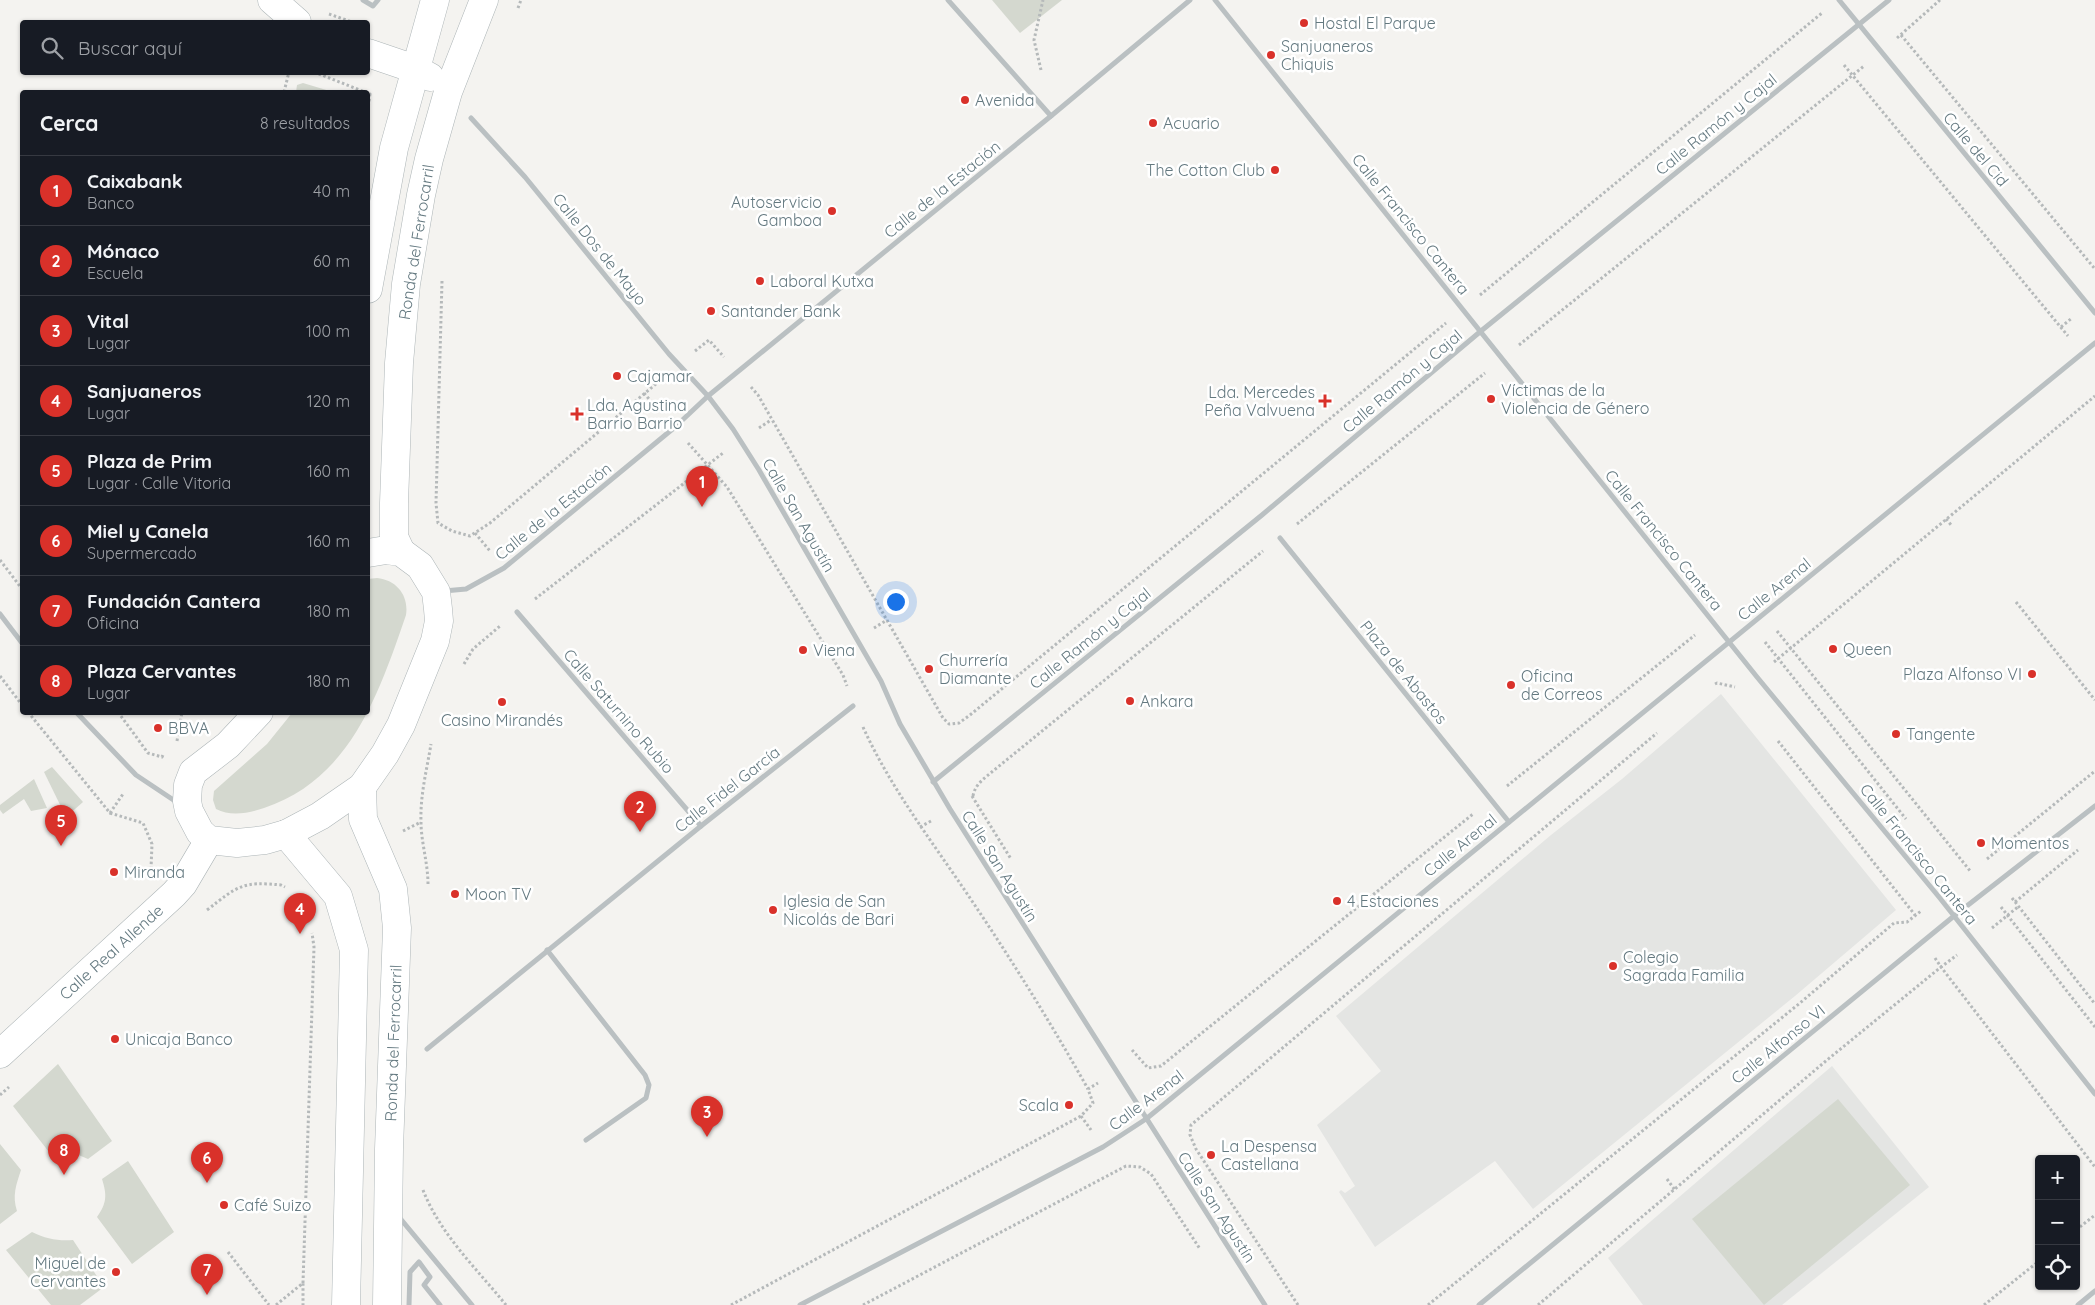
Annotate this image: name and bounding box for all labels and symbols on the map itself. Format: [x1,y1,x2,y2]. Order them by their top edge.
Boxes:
place label: Hostal El Parque [1314,13,1436,33]
marker: Hostal El Parque [1298,17,1310,29]
place label: Sanjuaneros Chiquis [1281,36,1373,74]
marker: Sanjuaneros Chiquis [1265,49,1277,61]
street label: Calle Ramón y Cajal [1651,69,1781,179]
place label: Avenida [975,90,1034,110]
marker: Avenida [959,94,971,106]
street label: Calle del Cid [1939,108,2013,190]
place label: Acuario [1163,113,1220,133]
marker: Acuario [1147,117,1159,129]
street label: Calle de la Estación [880,136,1004,242]
street label: Calle Francisco Cantera [1348,149,1474,299]
place label: The Cotton Club [1146,160,1265,180]
street label: Ronda del Ferrocarril [394,163,438,321]
marker: The Cotton Club [1269,164,1281,176]
street label: Calle Dos de Mayo [549,189,651,309]
place label: Autoservicio Gamboa [731,192,822,230]
marker: Autoservicio Gamboa [826,205,838,217]
place label: Laboral Kutxa [770,271,874,291]
marker: Laboral Kutxa [754,275,766,287]
place label: Santander Bank [721,301,841,321]
marker: Santander Bank [705,305,717,317]
street label: Calle Ramón y Cajal [1338,325,1466,437]
place label: Cajamar [627,366,692,386]
marker: Cajamar [611,370,623,382]
place label: Víctimas de la Violencia de Género [1501,380,1649,418]
place label: Lda. Mercedes Peña Valvuena [1204,382,1315,420]
marker: Víctimas de la Violencia de Género [1485,393,1497,405]
place label: Lda. Agustina Barrio Barrio [587,395,687,433]
marker: Lda. Mercedes Peña Valvuena [1319,395,1331,407]
marker: Lda. Agustina Barrio Barrio [571,408,583,420]
street label: Calle San Agustín [758,455,840,575]
street label: Calle de la Estación [491,458,615,564]
street label: Calle Francisco Cantera [1601,465,1727,615]
pin: 1 [686,466,718,507]
street label: Calle Arenal [1733,553,1815,625]
street label: Calle Ramón y Cajal [1025,583,1155,693]
your location [883,589,909,615]
street label: Plaza de Abastos [1356,616,1452,728]
place label: Queen [1843,639,1892,659]
place label: Viena [813,640,855,660]
marker: Queen [1827,643,1839,655]
marker: Viena [797,644,809,656]
street label: Calle Saturnino Rubio [559,645,679,777]
place label: Churrería Diamante [939,650,1012,688]
marker: Churrería Diamante [923,663,935,675]
place label: Plaza Alfonso VI [1903,664,2022,684]
place label: Oficina de Correos [1521,666,1602,704]
marker: Plaza Alfonso VI [2026,668,2038,680]
marker: Oficina de Correos [1505,679,1517,691]
place label: Ankara [1140,691,1193,711]
marker: Ankara [1124,695,1136,707]
marker: Casino Mirandés [496,696,508,708]
place label: Casino Mirandés [441,710,563,730]
place label: BBVA [168,718,209,738]
marker: BBVA [152,722,164,734]
place label: Tangente [1906,724,1975,744]
marker: Tangente [1890,728,1902,740]
street label: Calle Fidel García [670,742,784,836]
street label: Calle Francisco Cantera [1856,779,1982,929]
pin: 2 [624,791,656,832]
pin: 5 [45,805,77,846]
street label: Calle San Agustín [958,806,1042,926]
street label: Calle Arenal [1419,809,1501,881]
place label: Momentos [1991,833,2069,853]
marker: Momentos [1975,837,1987,849]
place label: Miranda [124,862,185,882]
marker: Miranda [108,866,120,878]
place label: Moon TV [465,884,532,904]
marker: Moon TV [449,888,461,900]
place label: Iglesia de San Nicolás de Bari [783,891,894,929]
place label: 4 Estaciones [1347,891,1439,911]
pin: 4 [284,893,316,934]
marker: 4 Estaciones [1331,895,1343,907]
street label: Calle Real Allende [55,900,167,1004]
marker: Iglesia de San Nicolás de Bari [767,904,779,916]
place label: Colegio Sagrada Familia [1623,947,1744,985]
marker: Colegio Sagrada Familia [1607,960,1619,972]
street label: Ronda del Ferrocarril [380,964,406,1122]
street label: Calle Alfonso VI [1727,1000,1829,1088]
place label: Unicaja Banco [125,1029,233,1049]
marker: Unicaja Banco [109,1033,121,1045]
street label: Calle Arenal [1105,1065,1187,1135]
place label: Scala [1019,1095,1059,1115]
pin: 3 [691,1096,723,1137]
marker: Scala [1063,1099,1075,1111]
pin: 8 [48,1134,80,1175]
place label: La Despensa Castellana [1221,1136,1317,1174]
pin: 6 [191,1142,223,1183]
street label: Calle San Agustín [1174,1148,1260,1266]
marker: La Despensa Castellana [1205,1149,1217,1161]
place label: Café Suizo [234,1195,311,1215]
marker: Café Suizo [218,1199,230,1211]
place label: Miguel de Cervantes [30,1253,106,1291]
pin: 7 [191,1254,223,1295]
marker: Miguel de Cervantes [110,1266,122,1278]

